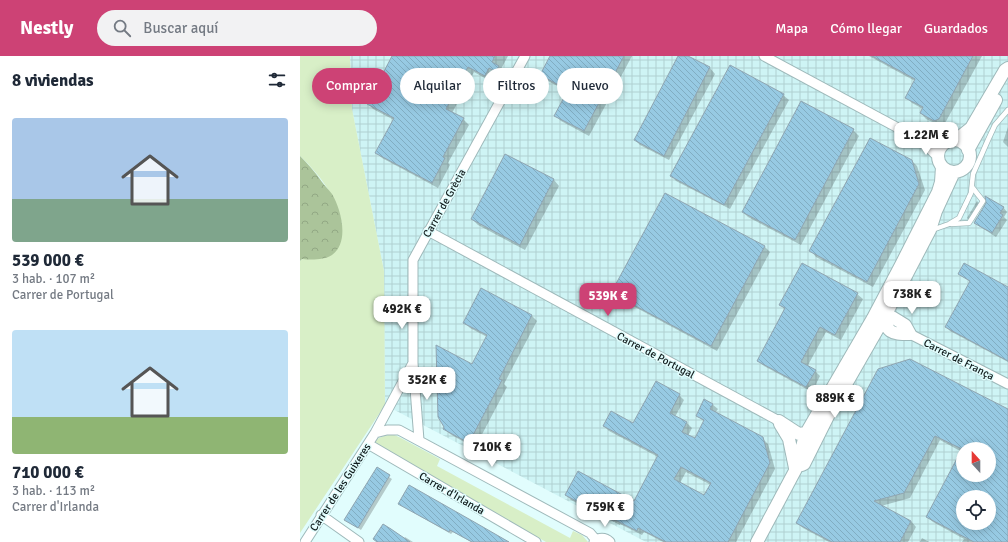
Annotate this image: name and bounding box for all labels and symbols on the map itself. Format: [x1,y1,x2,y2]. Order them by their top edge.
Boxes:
pin: 1.22M € [889,122,963,156]
street label: Carrer de Grècia [420,166,469,240]
pin: 738K € [879,281,945,315]
pin: 539K € [575,283,641,317]
pin: 492K € [369,296,435,330]
street label: Carrer de Portugal [615,329,697,381]
street label: Carrer de França [921,336,997,383]
pin: 352K € [394,367,460,401]
pin: 889K € [802,385,868,419]
pin: 710K € [459,434,525,468]
street label: Carrer de les Guixeres [307,441,374,534]
north arrow [956,442,996,482]
street label: Carrer d'Irlanda [417,469,487,518]
pin: 759K € [572,494,638,528]

